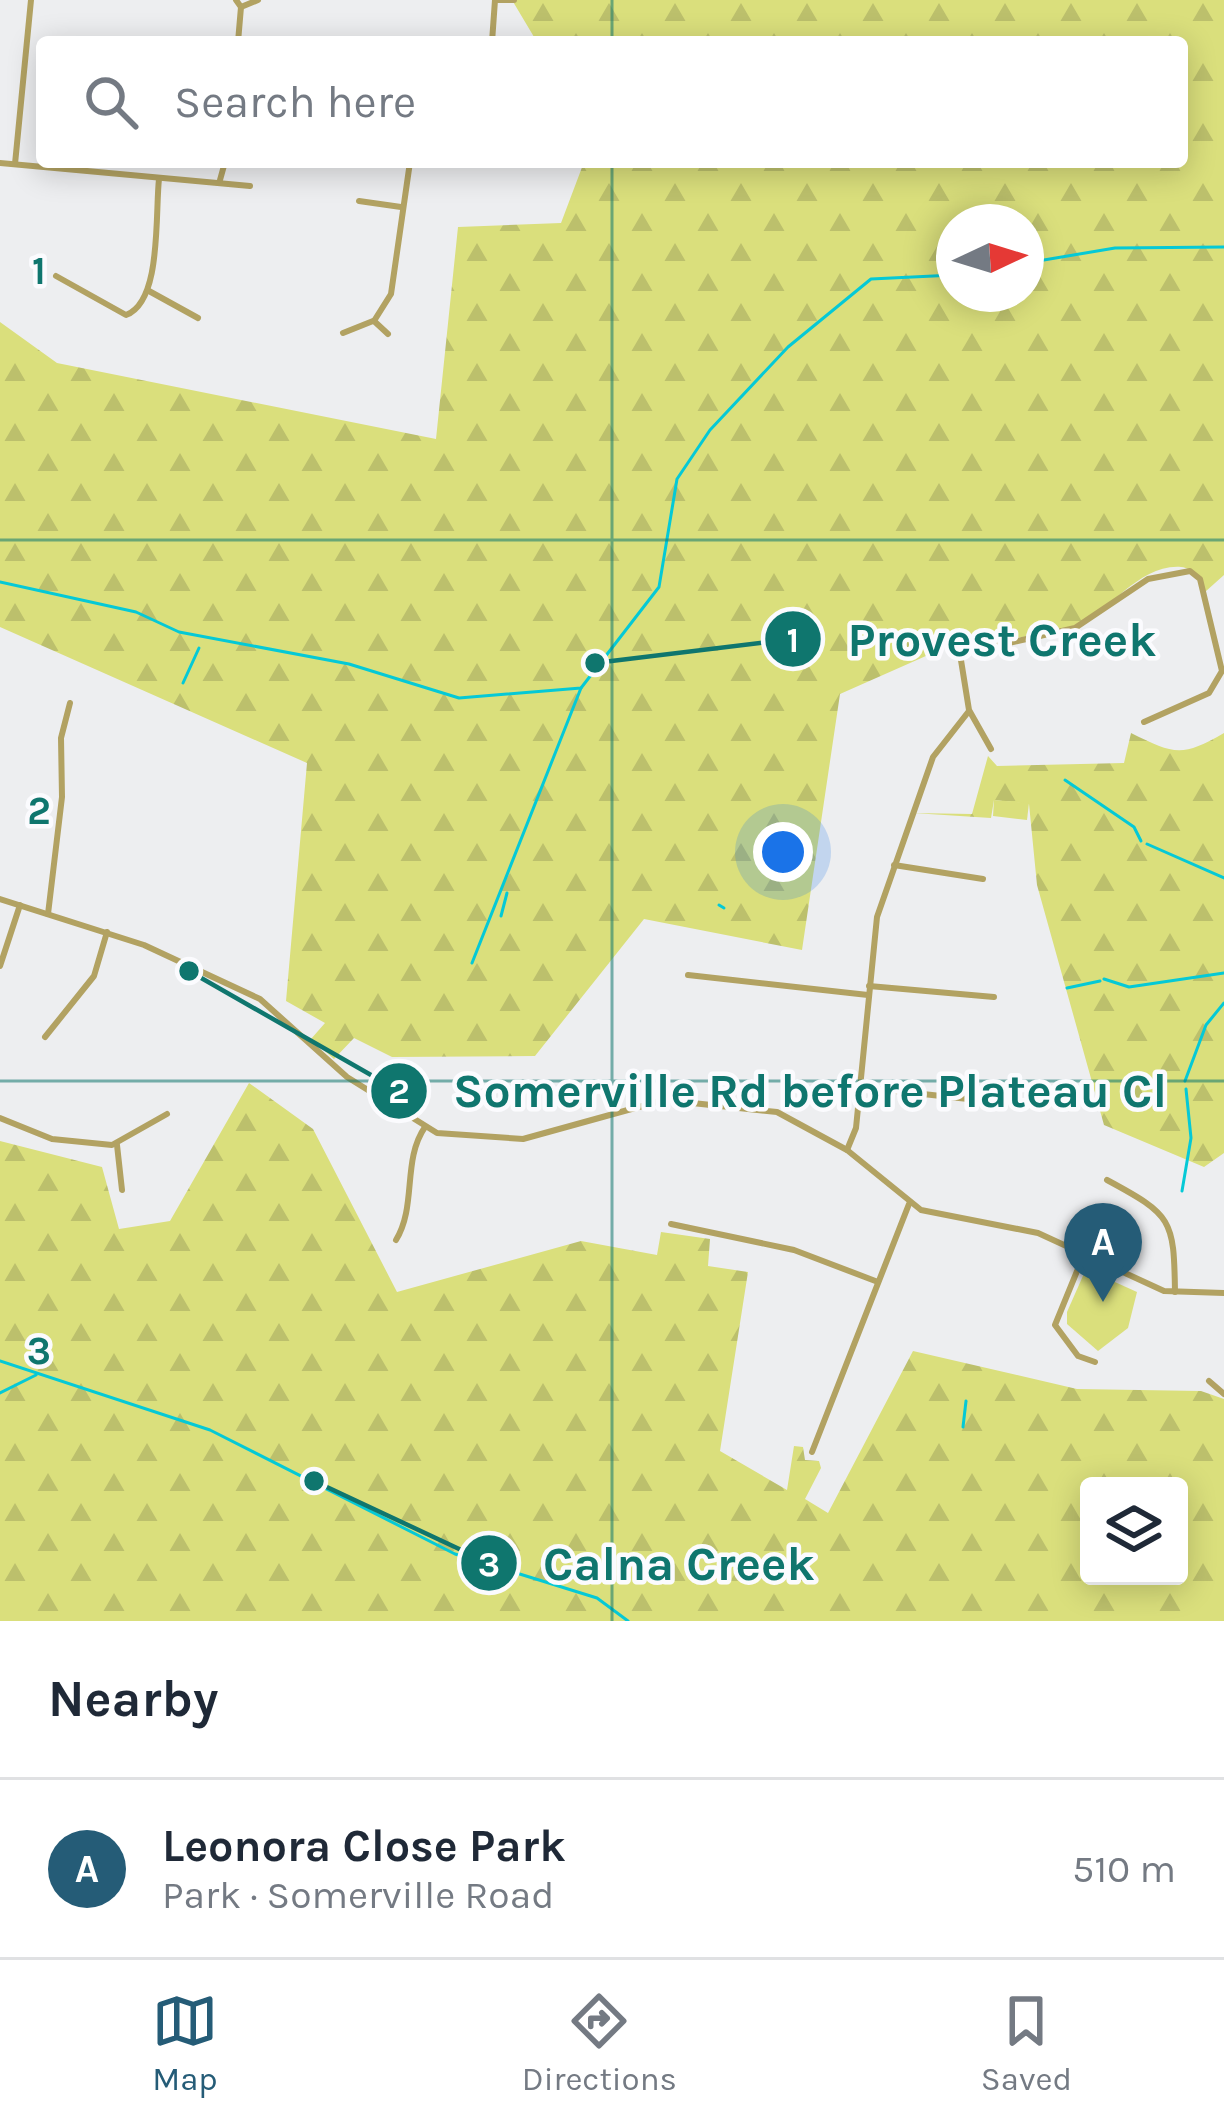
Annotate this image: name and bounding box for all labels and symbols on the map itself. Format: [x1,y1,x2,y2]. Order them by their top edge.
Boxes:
north arrow [936,204,1044,312]
text: 1 [32,248,46,294]
callout: Provest Creek [763,597,1180,681]
text: Provest Creek [847,612,1157,668]
text: 1 [787,619,799,661]
text: 2 [27,788,51,834]
your location [753,822,813,882]
callout: Somerville Rd before Plateau Cl [369,1049,1191,1133]
text: Somerville Rd before Plateau Cl [453,1063,1167,1119]
text: 2 [388,1070,410,1112]
pin: A [1064,1203,1142,1302]
text: 3 [27,1328,51,1374]
callout: Calna Creek [459,1521,839,1605]
text: Calna Creek [543,1536,815,1592]
text: 3 [478,1543,500,1585]

